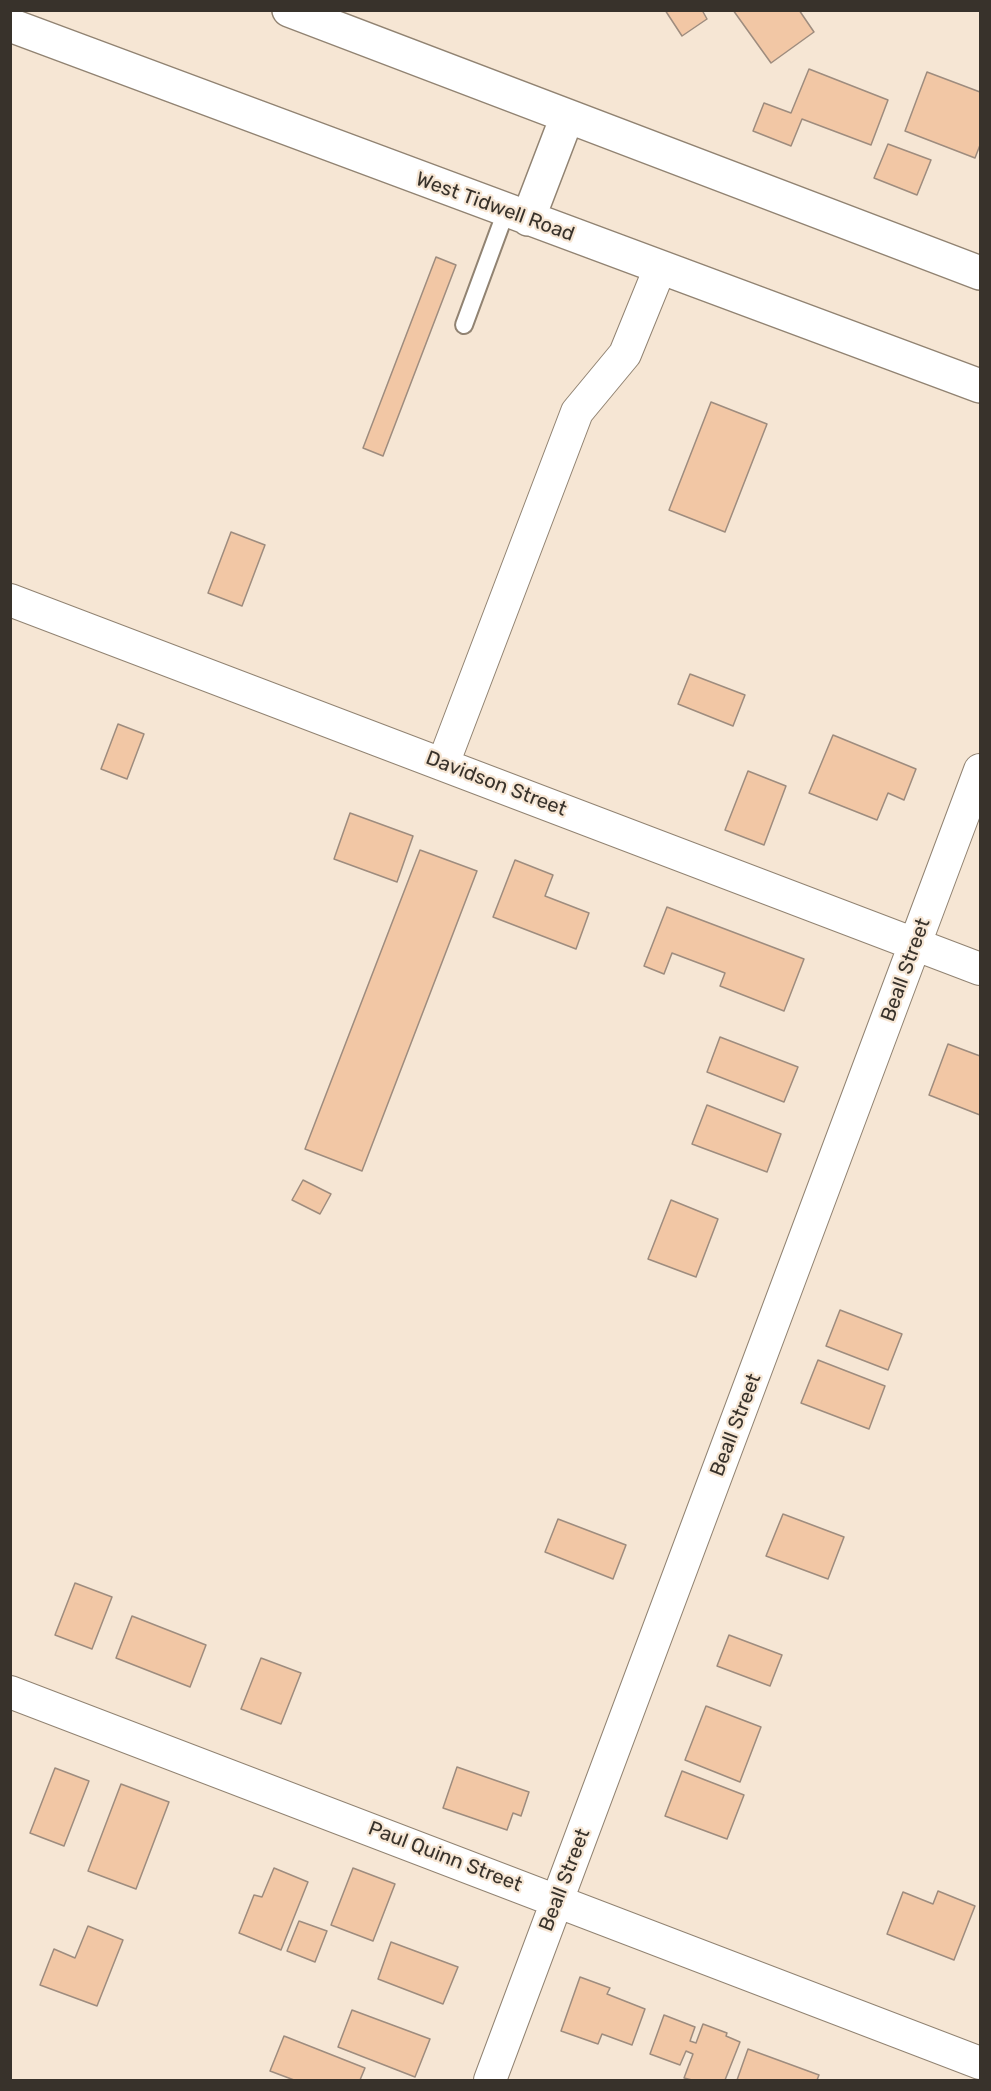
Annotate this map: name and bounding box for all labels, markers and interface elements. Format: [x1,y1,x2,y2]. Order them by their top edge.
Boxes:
street label: West Tidwell Road [412,167,578,247]
street label: Davidson Street [422,746,570,822]
street label: Beall Street [876,915,936,1025]
street label: Beall Street [705,1370,767,1480]
street label: Paul Quinn Street [365,1817,525,1897]
street label: Beall Street [534,1825,596,1935]

